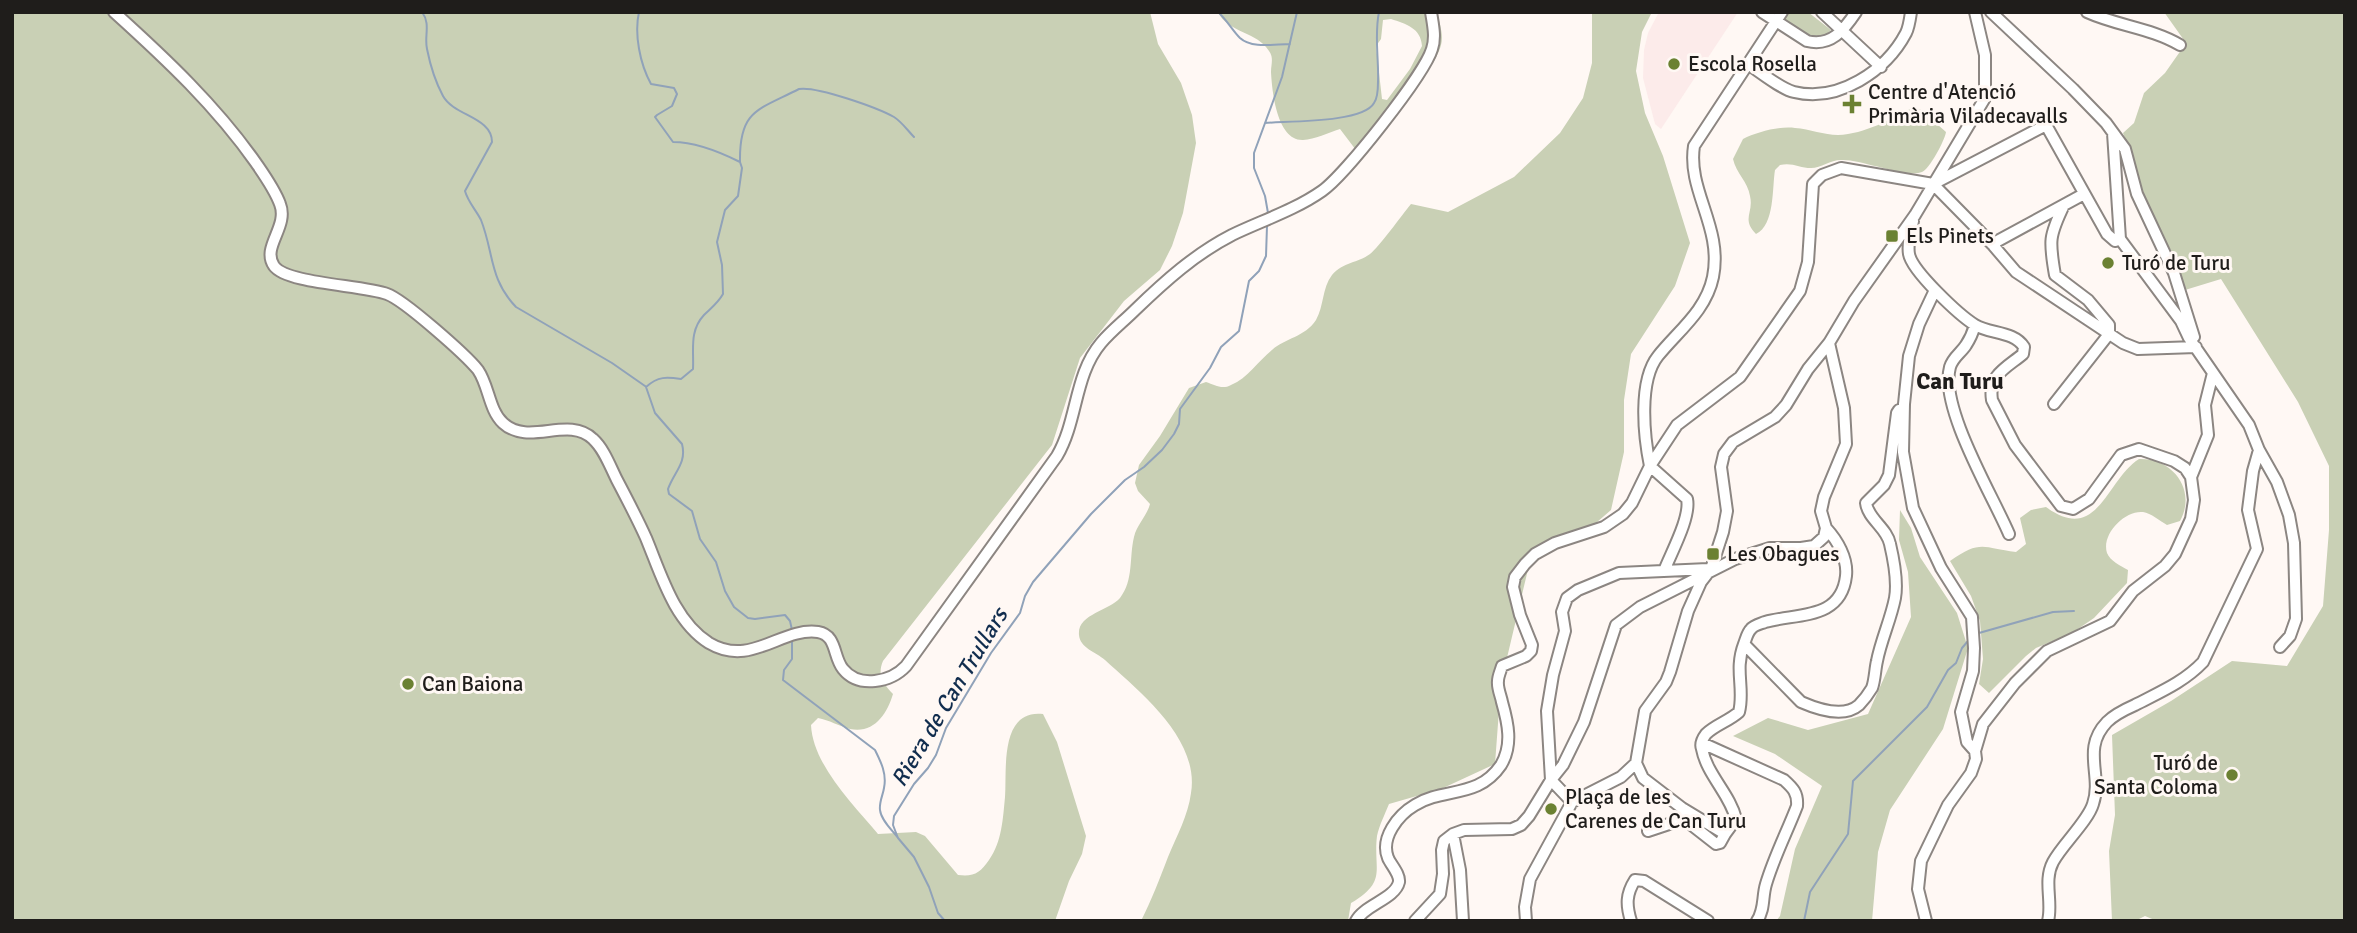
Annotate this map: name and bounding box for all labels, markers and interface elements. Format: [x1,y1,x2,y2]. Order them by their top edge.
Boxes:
place label: Escola Rosella [1688,51,1817,77]
marker: Escola Rosella [1666,56,1682,72]
place label: Centre d'Atenció Primària Viladecavalls [1868,79,2068,129]
marker: Centre d'Atenció Primària Viladecavalls [1842,94,1862,114]
place label: Els Pinets [1906,223,1994,249]
marker: Els Pinets [1884,228,1900,244]
place label: Turó de Turu [2122,250,2231,276]
marker: Turó de Turu [2100,255,2116,271]
district label: Can Turu [1916,367,2004,396]
place label: Les Obagues [1727,541,1839,567]
marker: Les Obagues [1705,546,1721,562]
water label: Riera de Can Trullars [885,601,1015,792]
place label: Can Baiona [422,671,523,697]
marker: Can Baiona [400,676,416,692]
place label: Turó de Santa Coloma [2094,750,2218,800]
marker: Turó de Santa Coloma [2224,767,2240,783]
place label: Plaça de les Carenes de Can Turu [1565,784,1747,834]
marker: Plaça de les Carenes de Can Turu [1543,801,1559,817]

